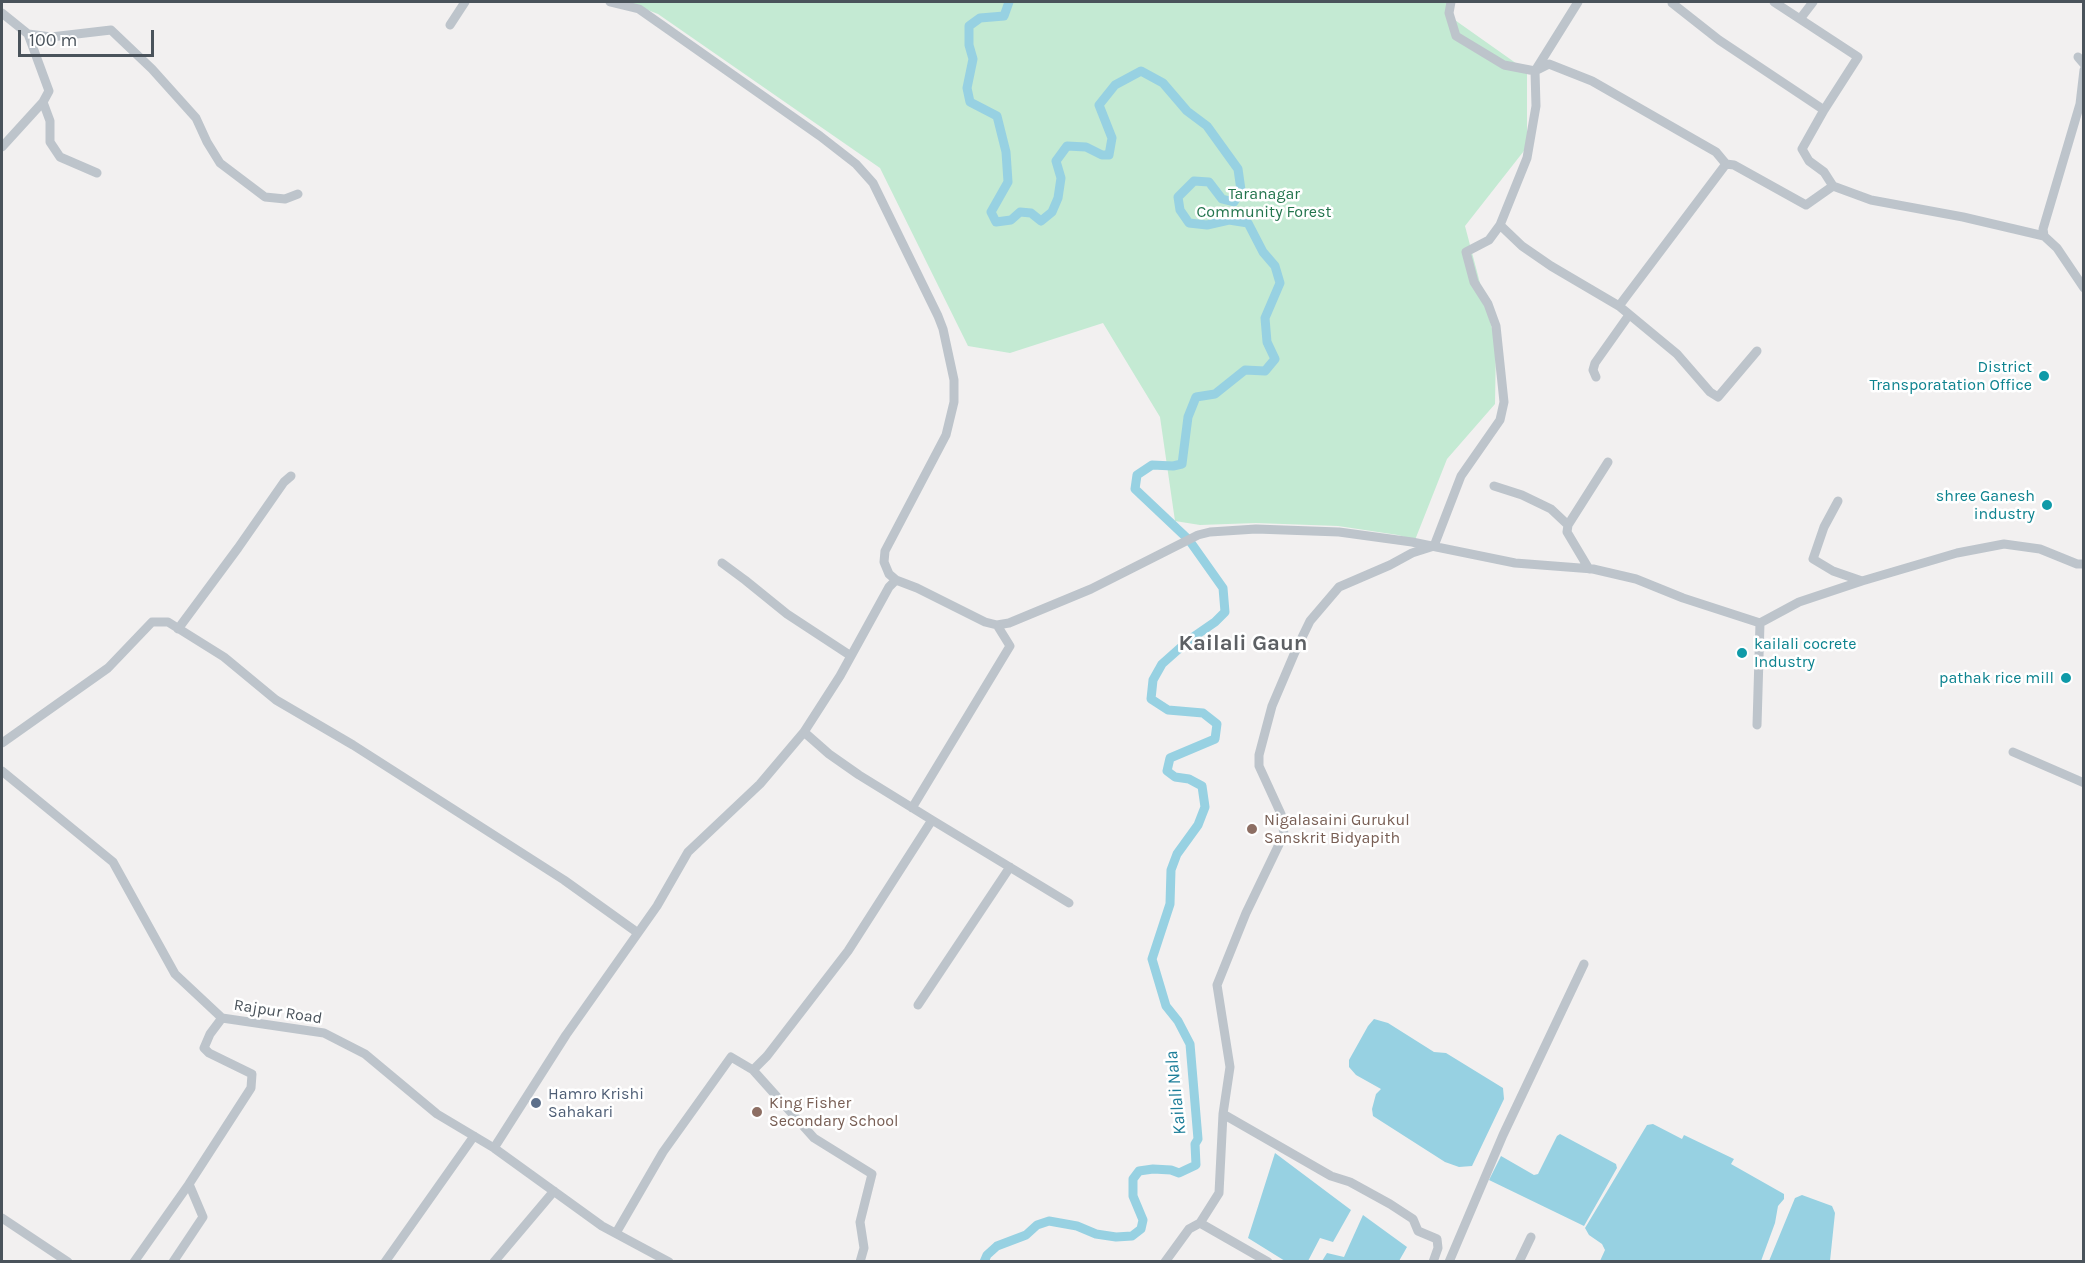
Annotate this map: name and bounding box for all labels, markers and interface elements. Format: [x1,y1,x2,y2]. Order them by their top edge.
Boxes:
scale bar [21,18,158,56]
text: 100 m [29,29,77,51]
park label: Taranagar Community Forest [1197,184,1331,222]
place label: District Transporatation Office [1869,357,2032,395]
marker: District Transporatation Office [2037,369,2051,383]
place label: shree Ganesh industry [1936,486,2035,524]
marker: shree Ganesh industry [2040,498,2054,512]
district label: Kailali Gaun [1179,631,1307,657]
place label: kailali cocrete Industry [1754,634,1856,672]
marker: kailali cocrete Industry [1735,646,1749,660]
place label: pathak rice mill [1939,668,2054,688]
marker: pathak rice mill [2059,671,2073,685]
place label: Nigalasaini Gurukul Sanskrit Bidyapith [1264,810,1410,848]
marker: Nigalasaini Gurukul Sanskrit Bidyapith [1245,822,1259,836]
street label: Rajpur Road [233,996,323,1028]
water label: Kailali Nala [1161,1050,1191,1136]
place label: Hamro Krishi Sahakari [548,1084,644,1122]
place label: King Fisher Secondary School [769,1093,898,1131]
marker: Hamro Krishi Sahakari [529,1096,543,1110]
marker: King Fisher Secondary School [750,1105,764,1119]

